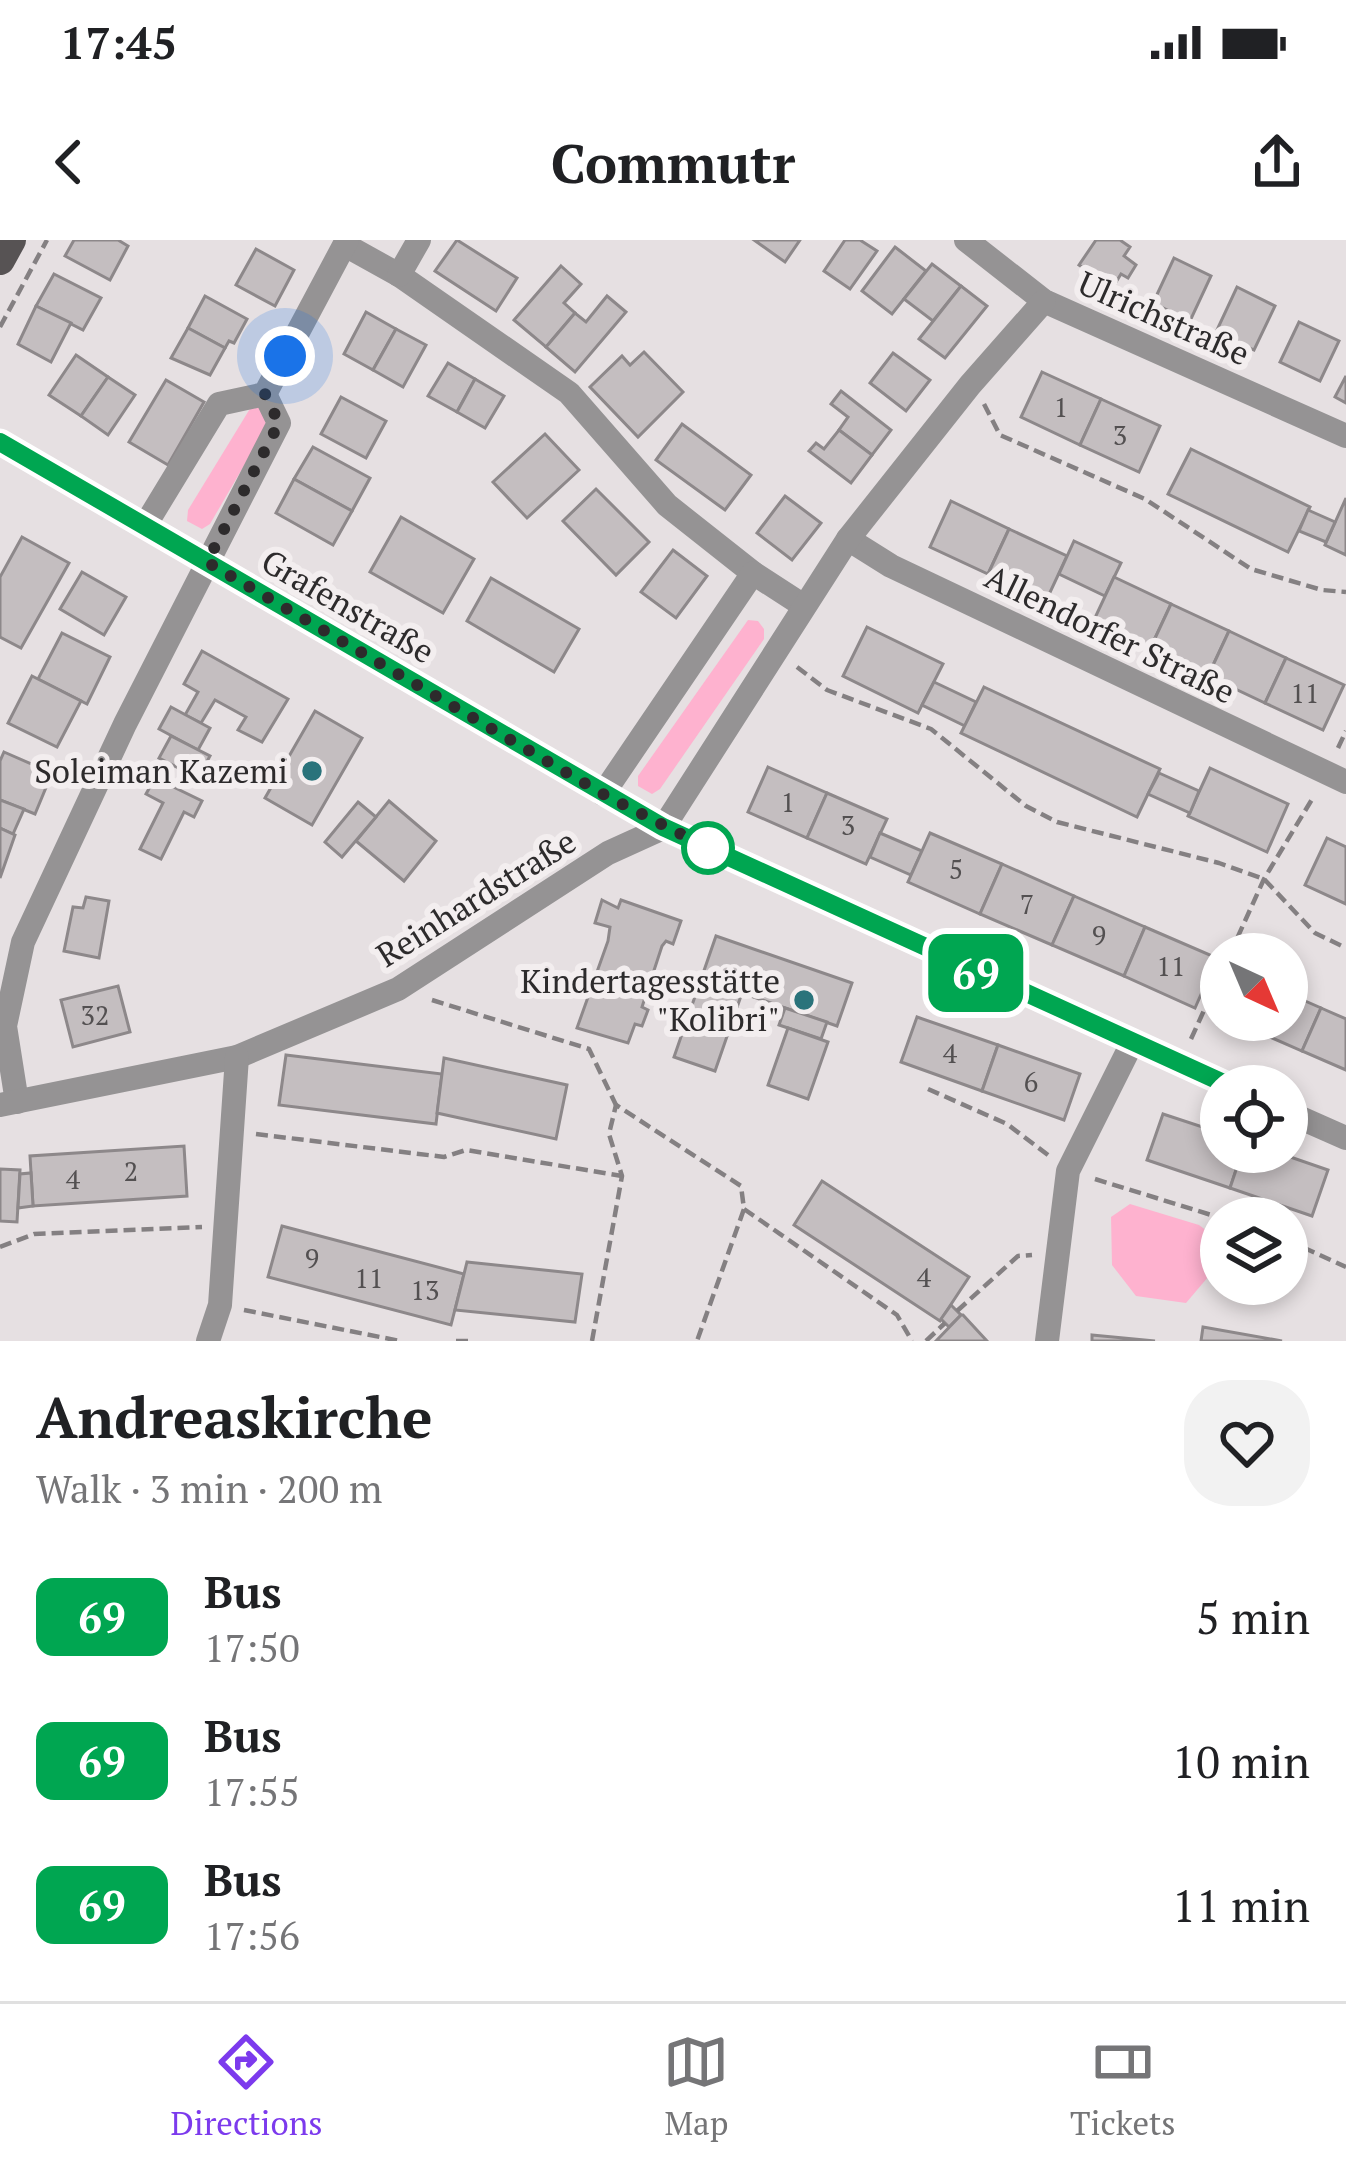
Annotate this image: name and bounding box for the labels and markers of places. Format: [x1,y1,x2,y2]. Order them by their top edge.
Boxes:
place label: Soleiman Kazemi [34,749,288,792]
marker: Soleiman Kazemi [299,758,325,784]
unlabelled marker [683,823,733,873]
place label: Kindertagesstätte "Kolibri" [520,959,780,1040]
marker: Kindertagesstätte "Kolibri" [791,987,817,1013]

